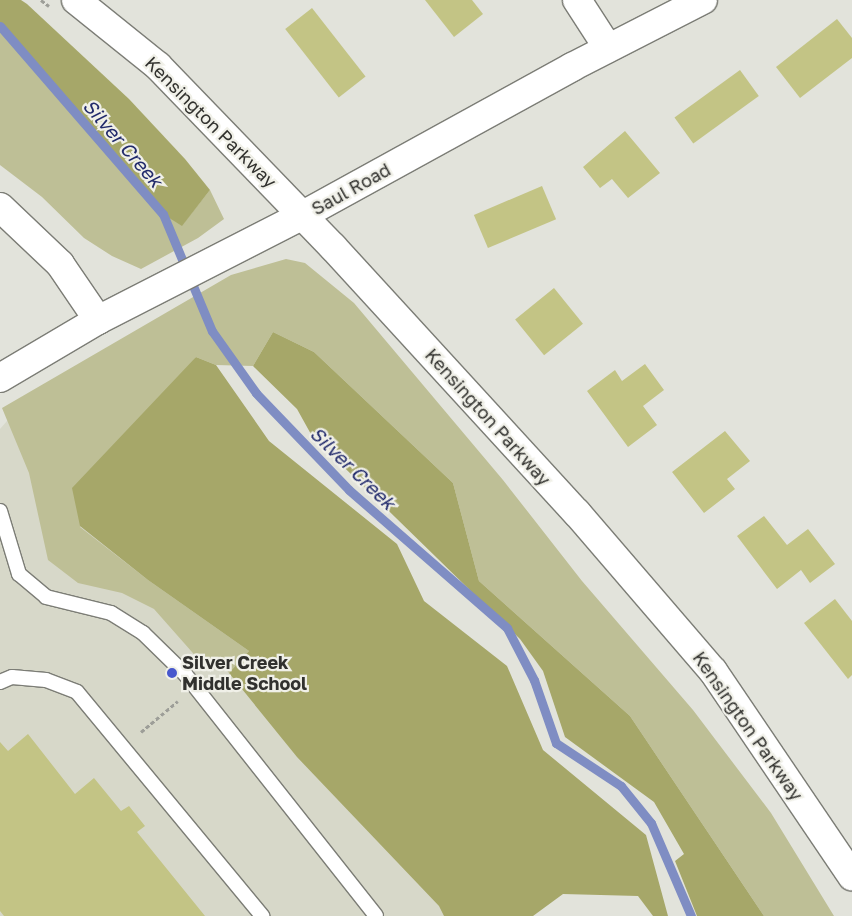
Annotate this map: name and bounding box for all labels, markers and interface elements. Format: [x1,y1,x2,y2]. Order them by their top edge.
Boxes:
street label: Kensington Parkway [141,52,281,192]
water label: Silver Creek [79,94,167,192]
street label: Saul Road [308,158,394,220]
street label: Kensington Parkway [421,344,555,490]
water label: Silver Creek [306,422,400,514]
street label: Kensington Parkway [688,647,808,805]
place label: Silver Creek Middle School [182,652,307,694]
marker: Silver Creek Middle School [166,667,178,679]

